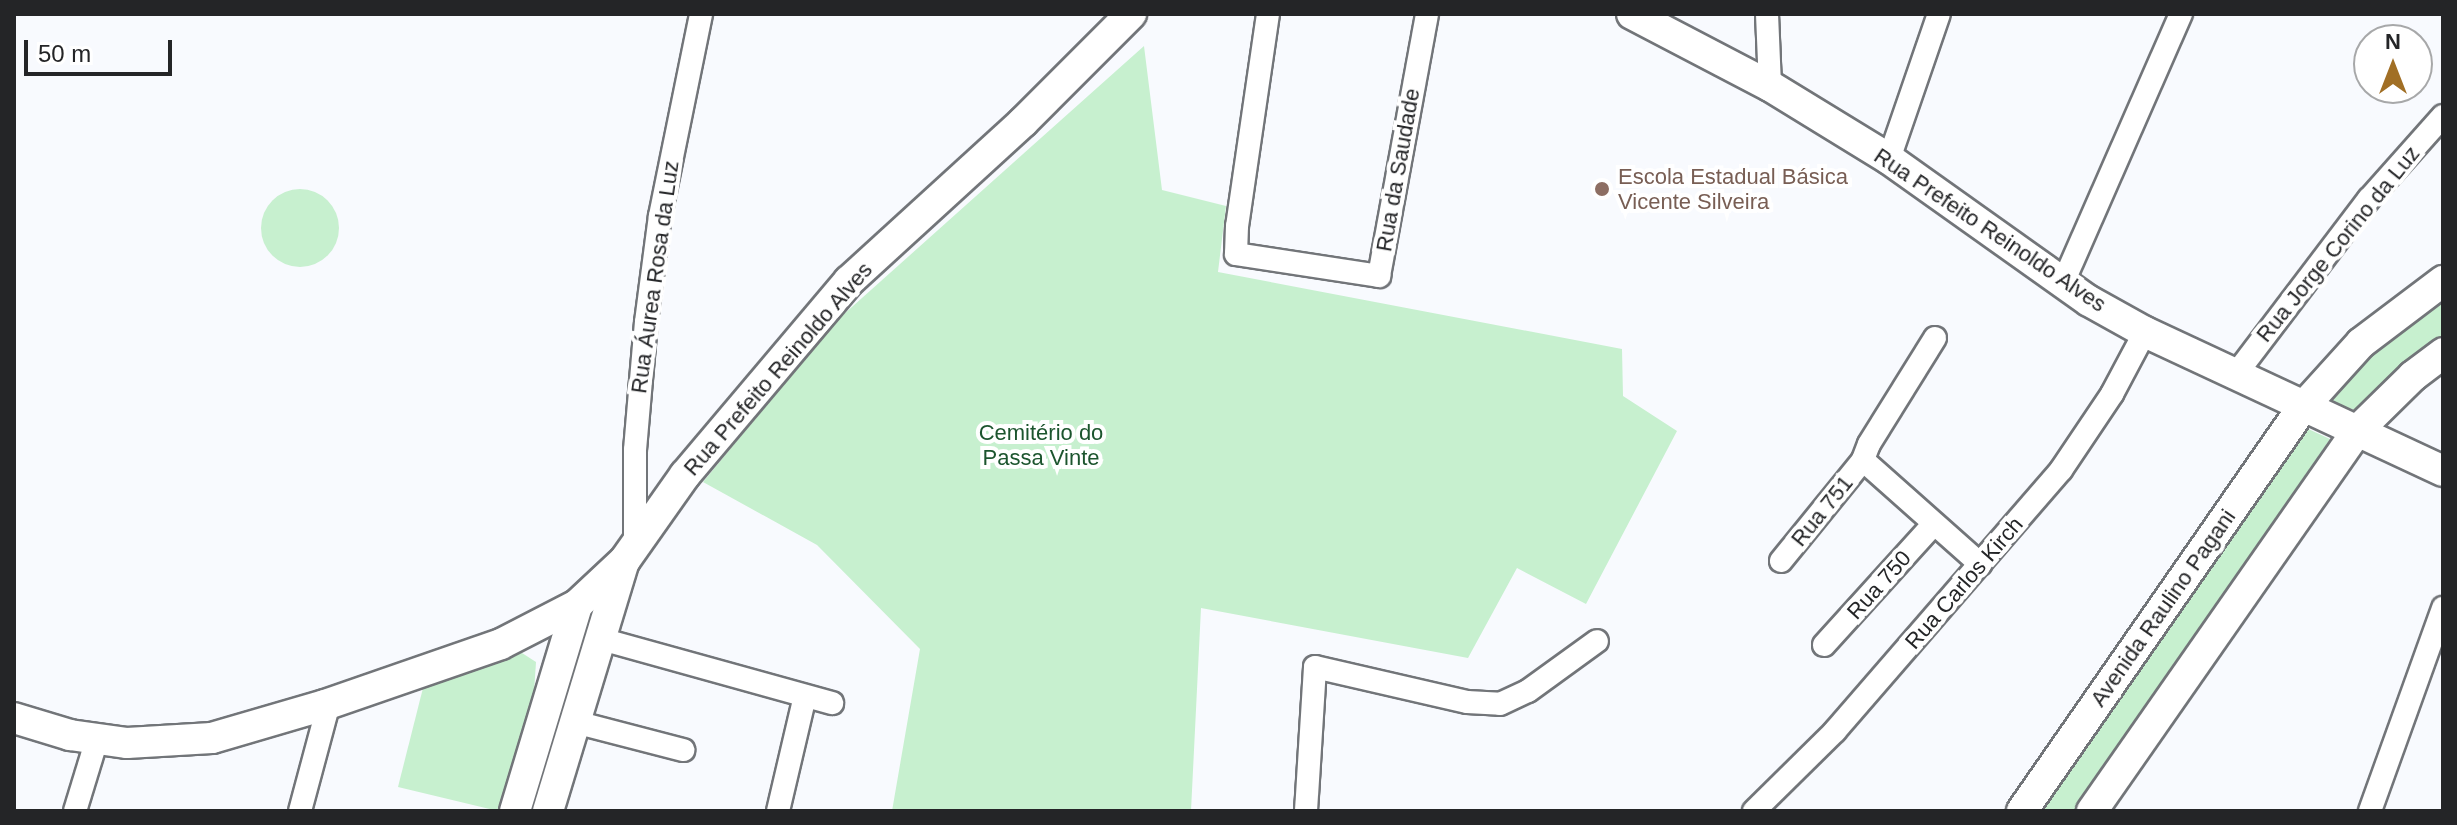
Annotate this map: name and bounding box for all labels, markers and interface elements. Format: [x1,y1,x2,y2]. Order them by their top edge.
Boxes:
scale bar [28,24,176,74]
north arrow [2353,24,2433,104]
text: N [2385,29,2401,54]
text: 50 m [38,40,91,67]
street label: Rua da Saudade [1371,86,1425,254]
street label: Rua Jorge Corino da Luz [2251,141,2425,347]
street label: Rua Prefeito Reinoldo Alves [1869,142,2111,318]
street label: Rua Áurea Rosa da Luz [626,159,684,395]
place label: Escola Estadual Básica Vicente Silveira [1618,163,1848,214]
marker: Escola Estadual Básica Vicente Silveira [1593,180,1611,198]
street label: Rua Prefeito Reinoldo Alves [678,257,878,481]
park label: Cemitério do Passa Vinte [979,419,1103,470]
street label: Rua 751 [1786,470,1858,552]
street label: Avenida Raulino Pagani [2085,504,2241,712]
street label: Rua Carlos Kirch [1899,512,2029,654]
street label: Rua 750 [1841,545,1917,625]

